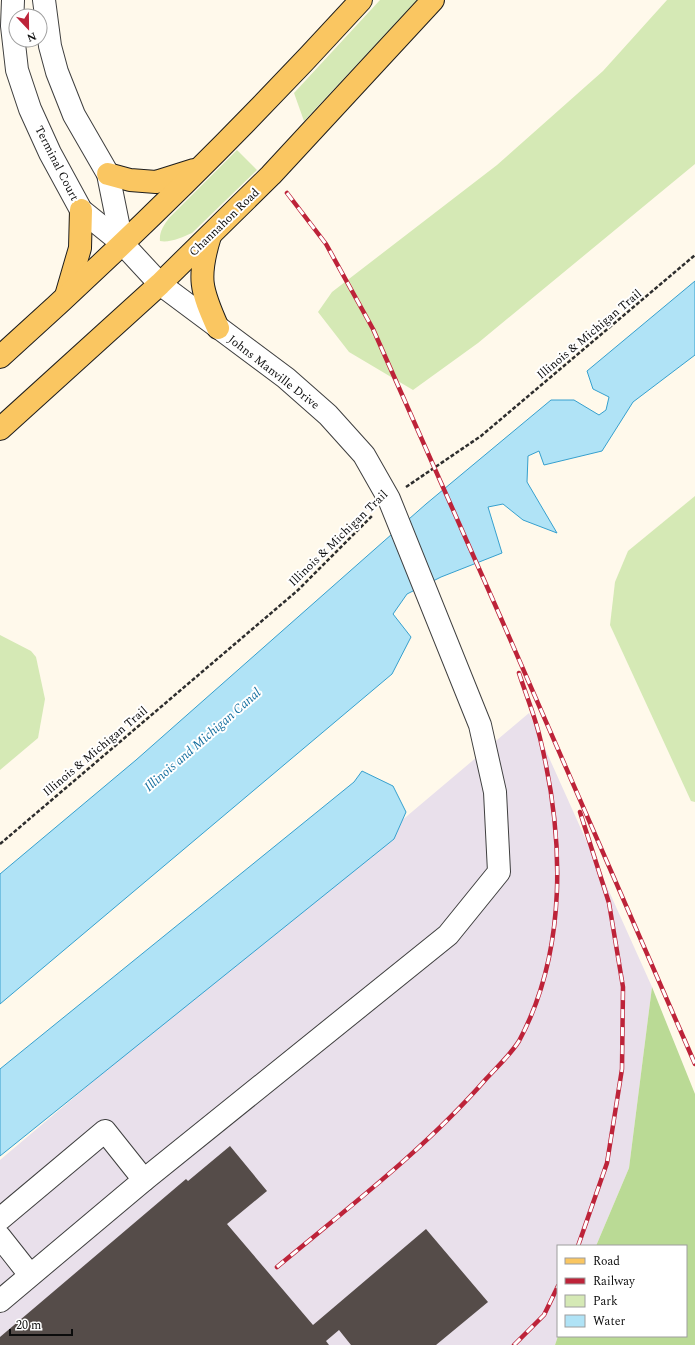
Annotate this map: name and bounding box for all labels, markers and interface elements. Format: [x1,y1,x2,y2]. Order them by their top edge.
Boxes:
north arrow [8,8,48,48]
text: N [24,27,39,46]
street label: Terminal Court [29,122,84,204]
street label: Channahon Road [185,183,264,261]
street label: Illinois & Michigan Trail [533,285,646,384]
street label: Johns Manville Drive [224,330,324,414]
street label: Illinois & Michigan Trail [284,486,392,591]
water label: Illinois and Michigan Canal [140,683,266,796]
street label: Illinois & Michigan Trail [39,702,152,801]
legend [557,1245,687,1337]
text: Road [593,1252,620,1271]
text: Railway [593,1272,636,1291]
text: Park [593,1292,618,1311]
scale bar [10,1311,72,1337]
text: Water [593,1312,625,1331]
text: 20 m [16,1316,41,1335]

